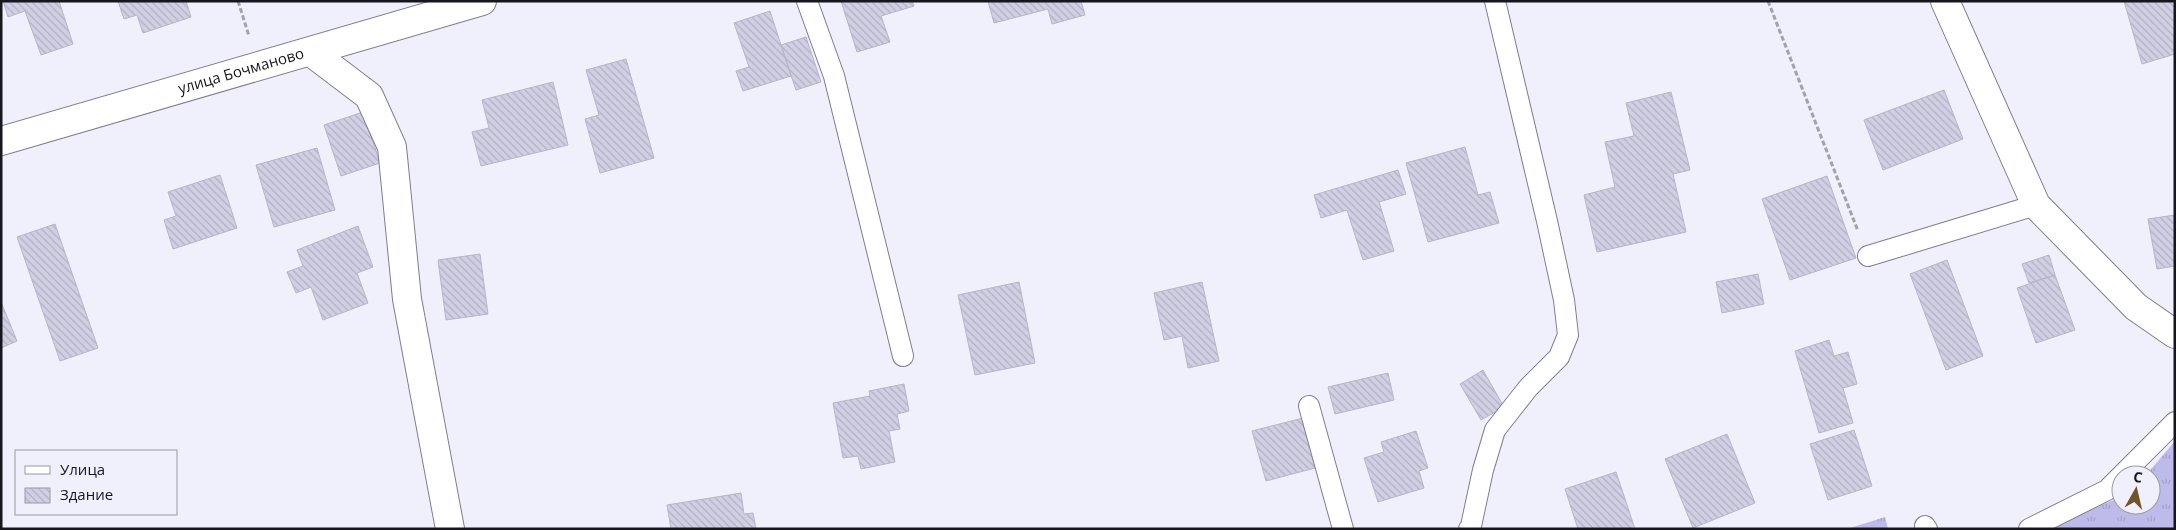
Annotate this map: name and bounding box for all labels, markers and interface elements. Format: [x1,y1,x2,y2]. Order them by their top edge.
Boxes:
street label: улица Бочманово [175,42,306,98]
legend [15,450,178,515]
text: Улица [60,459,105,479]
north arrow [2111,465,2161,515]
text: С [2132,467,2144,487]
text: Здание [60,484,113,504]

